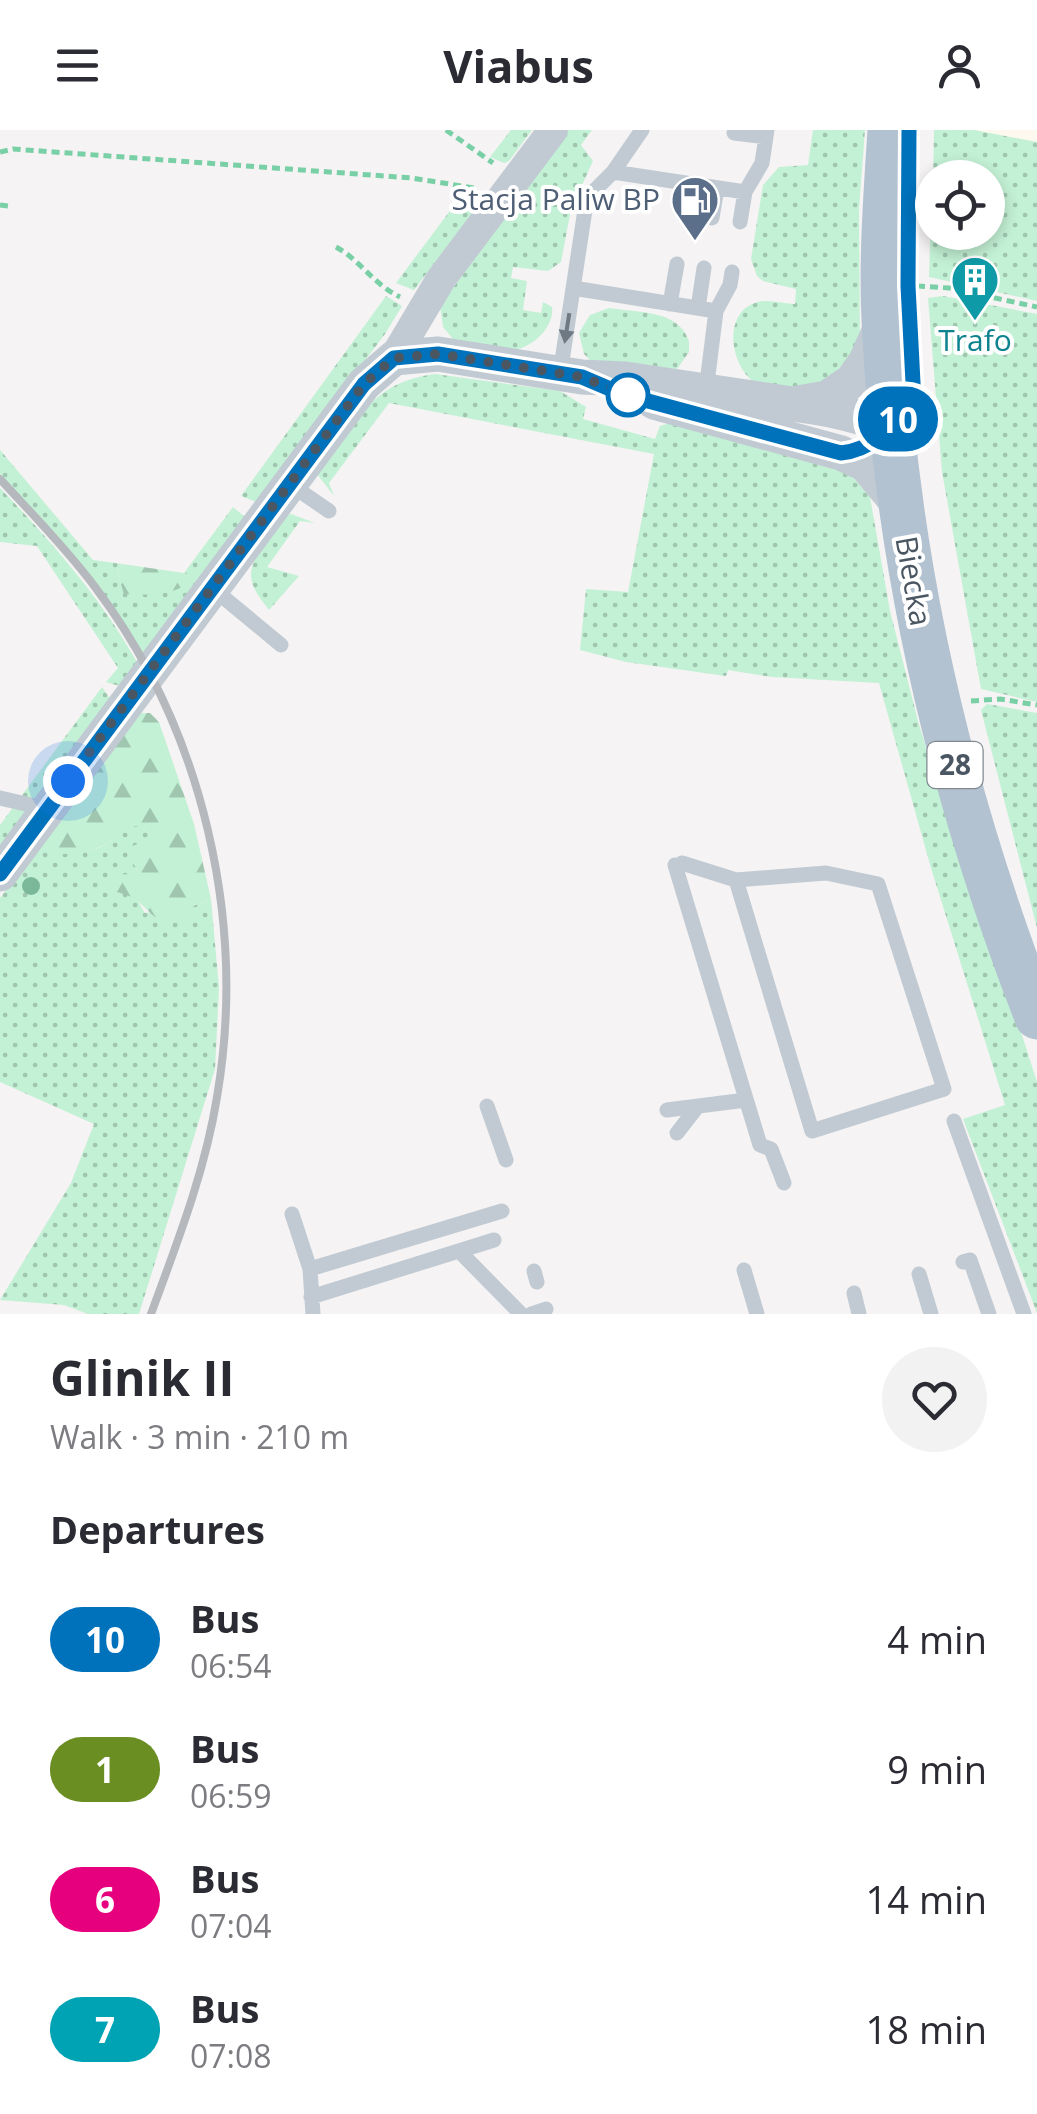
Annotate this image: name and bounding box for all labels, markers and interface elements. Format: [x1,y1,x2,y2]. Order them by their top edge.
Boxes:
text: Viabus [443,35,594,96]
icon: menu [50,38,105,93]
icon: person [932,38,987,93]
map controls [915,160,1005,250]
button: locate [915,160,1005,250]
fuel station icon: Stacja Paliw BP [669,174,721,242]
place label: Stacja Paliw BP [451,178,660,219]
building icon: Trafo [949,254,1001,322]
one-way arrow [559,313,574,345]
place label: Trafo [938,319,1012,360]
unlabelled marker [607,374,649,416]
line badge: 10 [853,386,943,452]
text: 10 [878,396,918,443]
street label: Biecka [886,533,943,629]
road number: 28 [928,742,982,788]
your location [43,756,93,806]
text: Glinik II [50,1345,234,1410]
button: heart [882,1347,987,1452]
text: Walk · 3 min · 210 m [50,1415,349,1458]
text: Departures [50,1503,265,1555]
text: Bus [190,1592,259,1644]
text: 4 min [887,1613,987,1665]
text: 10 [85,1616,125,1663]
text: 06:54 [190,1644,272,1687]
text: Bus [190,1722,259,1774]
text: 9 min [887,1743,987,1795]
text: 1 [95,1746,115,1793]
text: 06:59 [190,1774,272,1817]
text: Bus [190,1852,259,1904]
text: 14 min [866,1873,987,1925]
text: 6 [95,1876,115,1923]
text: 07:04 [190,1904,272,1947]
text: Bus [190,1982,259,2034]
text: 18 min [866,2003,987,2055]
text: 7 [95,2006,115,2053]
text: 07:08 [190,2034,272,2077]

